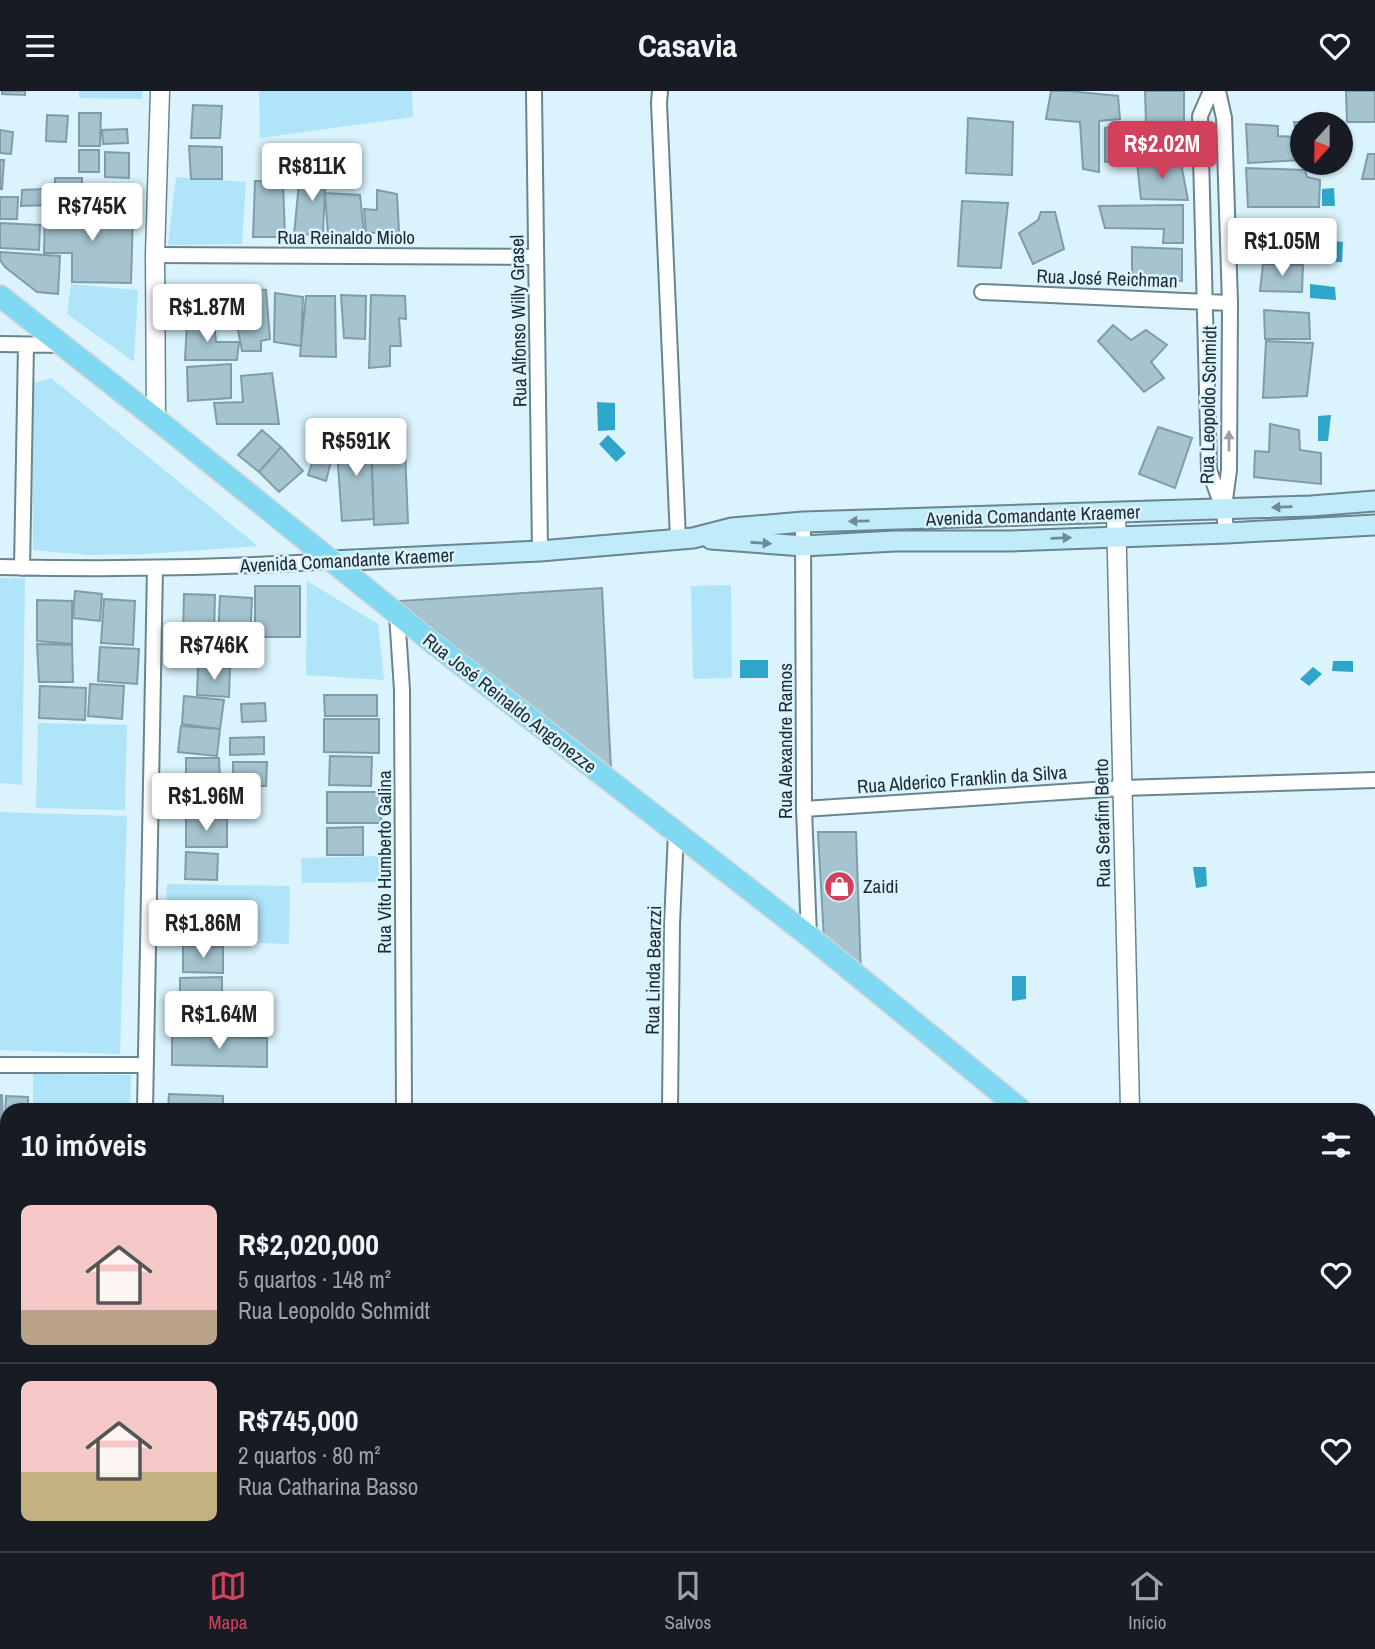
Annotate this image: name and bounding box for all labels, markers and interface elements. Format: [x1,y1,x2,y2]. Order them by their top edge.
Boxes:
text: Casavia [638,24,737,67]
icon: menu [21,27,59,65]
icon: heart [1316,27,1354,65]
north arrow [1290,112,1353,175]
map controls [1290,112,1353,175]
pin: R$2.02M [1097,122,1227,181]
text: R$2.02M [1124,128,1200,159]
pin: R$811K [255,143,369,203]
text: R$811K [278,150,346,181]
pin: R$745K [35,183,149,243]
text: R$745K [57,190,127,221]
pin: R$1.05M [1217,219,1347,278]
street label: Rua Reinaldo Miolo [277,224,415,250]
text: R$1.05M [1244,225,1320,256]
street label: Rua Alfonso Willy Grasel [503,235,533,407]
street label: Rua José Reichman [1036,263,1178,293]
pin: R$1.87M [142,285,272,344]
text: R$1.87M [169,291,245,322]
street label: Rua Leopoldo Schmidt [1194,325,1222,484]
pin: R$591K [299,419,413,478]
text: R$591K [321,425,391,456]
one-way arrow [1223,429,1235,451]
street label: Avenida Comandante Kraemer [924,498,1141,532]
one-way arrow [1271,501,1293,512]
one-way arrow [848,515,870,526]
one-way arrow [1051,533,1073,544]
one-way arrow [750,537,772,548]
street label: Avenida Comandante Kraemer [238,541,456,579]
pin: R$746K [157,623,271,682]
street label: Rua José Reinaldo Angonezze [418,627,602,779]
text: R$746K [179,629,249,660]
street label: Rua Alexandre Ramos [772,663,798,819]
street label: Rua Serafim Berto [1088,758,1116,888]
street label: Rua Alderico Franklin da Silva [856,759,1068,799]
street label: Rua Vito Humberto Galina [371,770,397,954]
pin: R$1.96M [141,773,271,833]
text: R$1.96M [168,780,244,811]
shop icon: Zaidi [823,869,857,903]
place label: Zaidi [863,873,899,899]
pin: R$1.86M [138,901,268,960]
street label: Rua Linda Bearzzi [639,905,667,1035]
text: R$1.86M [165,907,241,938]
pin: R$1.64M [154,991,284,1051]
text: R$1.64M [181,998,257,1029]
text: 10 imóveis [21,1125,147,1165]
icon: filters [1317,1126,1355,1164]
text: R$2,020,000 [238,1224,379,1264]
icon: home [77,1233,161,1317]
icon: heart [1317,1256,1355,1294]
text: 5 quartos · 148 m² [238,1264,391,1295]
text: Rua Leopoldo Schmidt [238,1295,430,1326]
text: R$745,000 [238,1400,358,1440]
icon: home [77,1409,161,1493]
icon: heart [1317,1432,1355,1470]
text: 2 quartos · 80 m² [238,1440,381,1471]
text: Rua Catharina Basso [238,1471,418,1502]
tab: Mapa [209,1567,248,1635]
tab: Salvos [665,1567,711,1635]
tab: Início [1128,1567,1166,1635]

